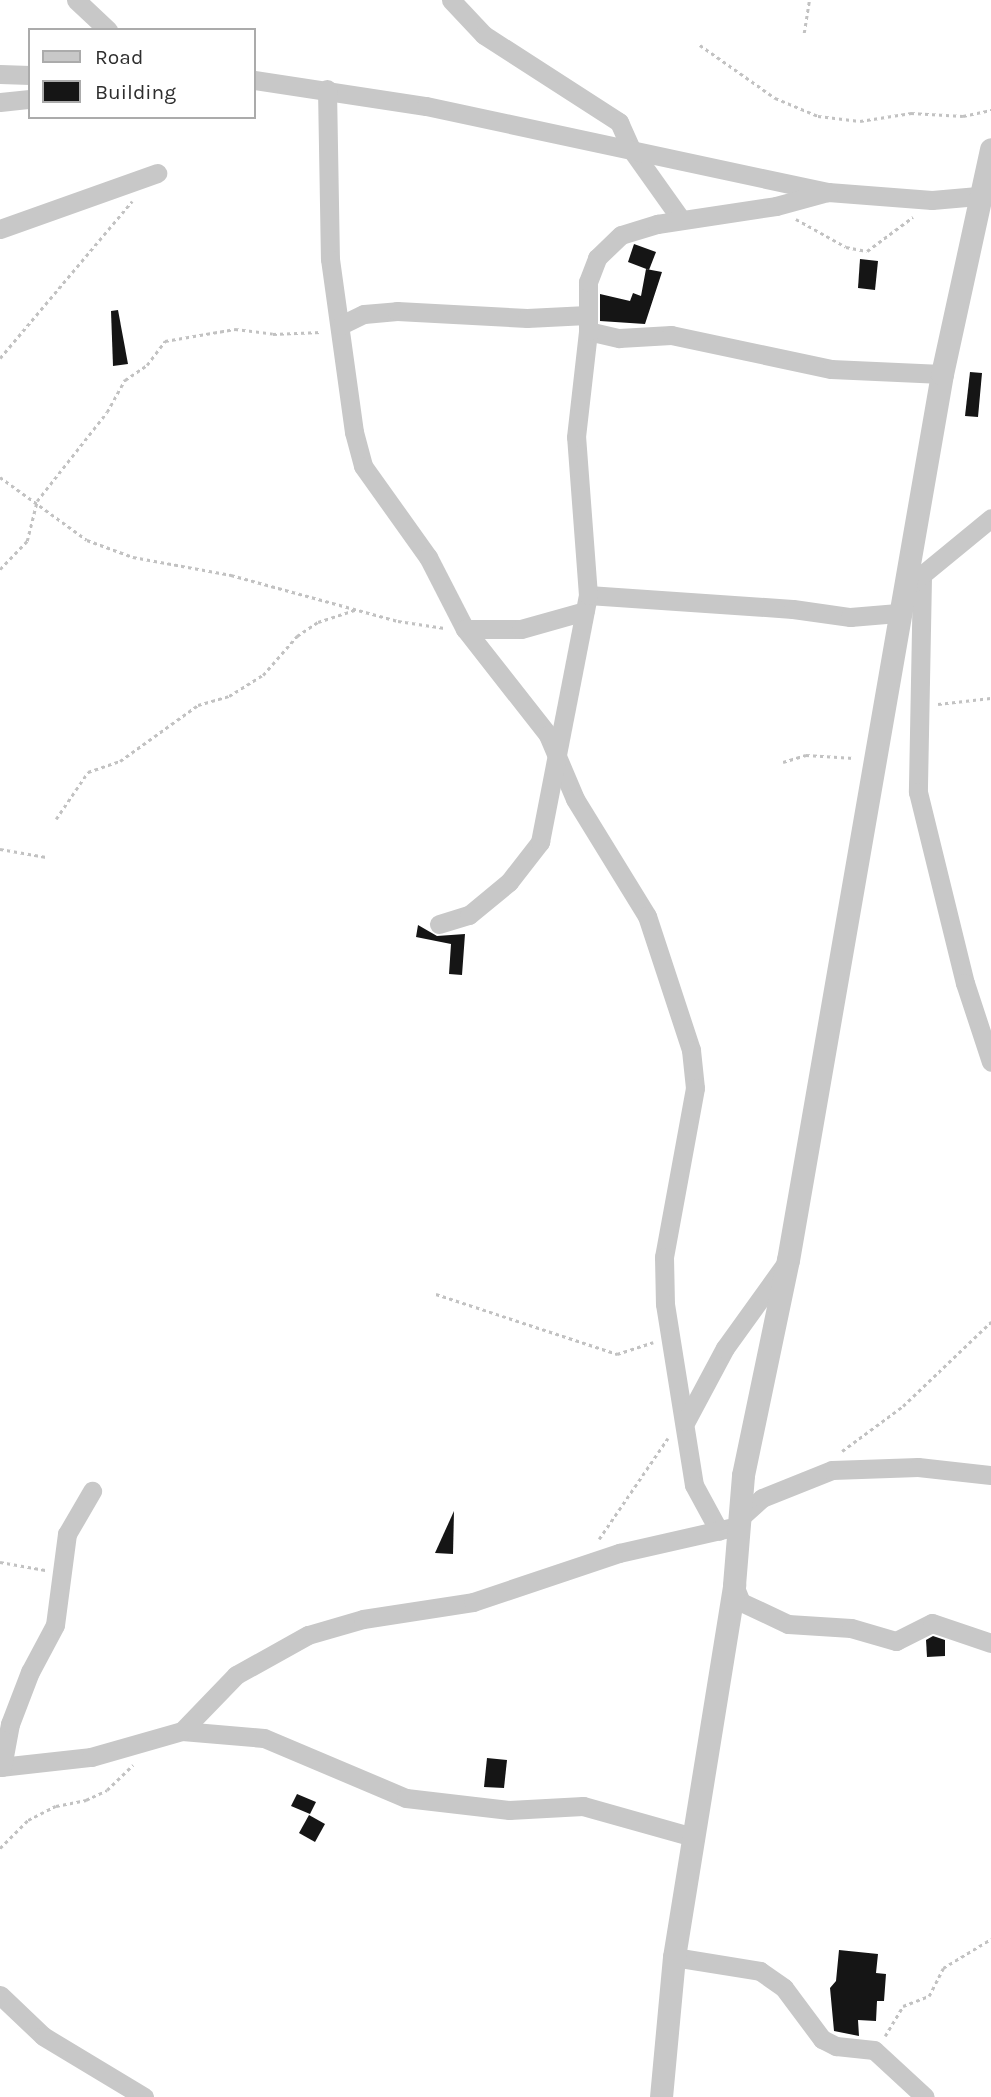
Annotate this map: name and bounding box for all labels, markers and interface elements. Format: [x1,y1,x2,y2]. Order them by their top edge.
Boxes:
legend [28,28,256,119]
text: Road [95,45,143,69]
text: Building [95,80,176,104]

